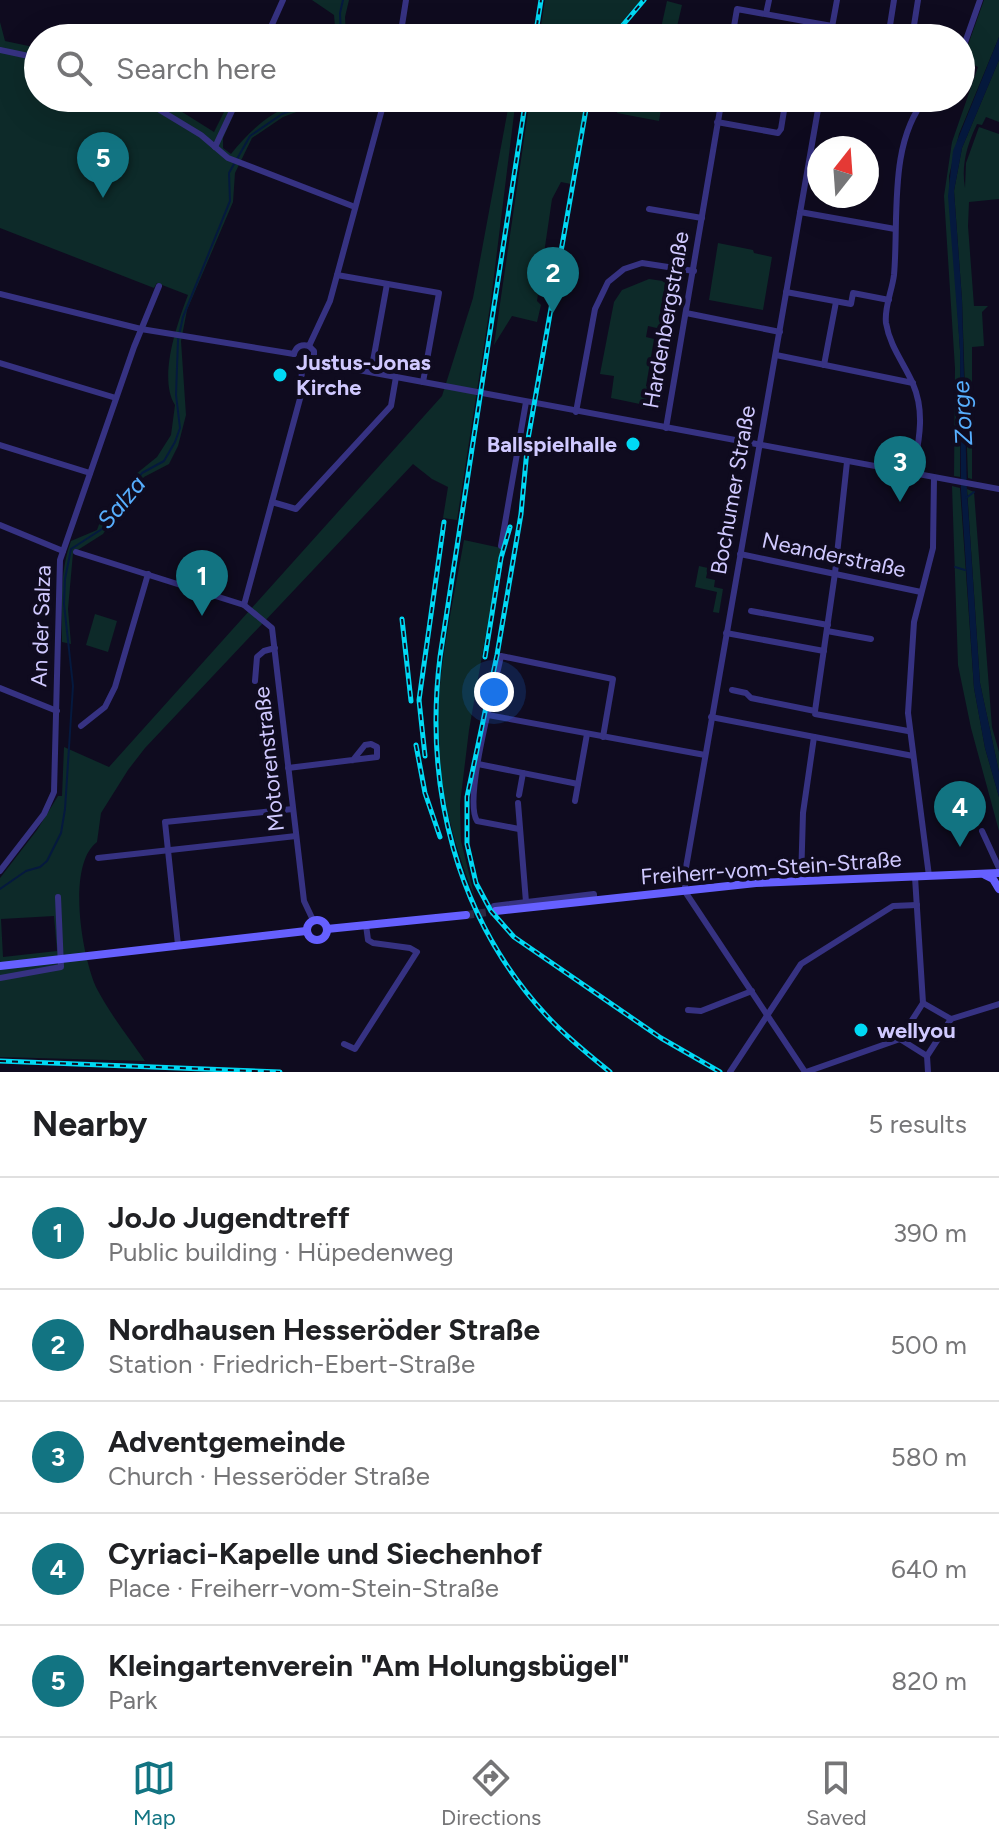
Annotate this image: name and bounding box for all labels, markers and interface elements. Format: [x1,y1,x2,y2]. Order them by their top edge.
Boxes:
search box [24,24,975,112]
icon: search [52,46,96,90]
text: Search here [116,50,276,87]
pin: 5 [77,132,129,198]
north arrow [807,136,879,208]
street label: Hardenbergstraße [637,229,695,411]
pin: 2 [527,247,579,313]
place label: Justus-Jonas Kirche [296,349,431,401]
marker: Justus-Jonas Kirche [271,366,289,384]
water label: Zorge [946,380,978,446]
street label: Bochumer Straße [705,403,761,577]
place label: Ballspielhalle [487,431,617,458]
marker: Ballspielhalle [624,435,642,453]
pin: 3 [874,436,926,502]
water label: Salza [91,470,151,534]
street label: Neanderstraße [760,527,908,583]
pin: 1 [176,550,228,616]
street label: An der Salza [25,565,57,687]
your location [474,672,514,712]
street label: Motorenstraße [248,685,290,833]
pin: 4 [934,781,986,847]
street label: Freiherr-vom-Stein-Straße [640,845,902,891]
place label: wellyou [877,1017,956,1044]
marker: wellyou [852,1021,870,1039]
text: Nearby [32,1104,147,1145]
text: 5 results [868,1108,967,1140]
text: JoJo Jugendtreff [108,1199,350,1236]
text: 1 [53,1217,63,1249]
text: 390 m [893,1217,967,1249]
text: Public building · Hüpedenweg [108,1236,454,1268]
text: Nordhausen Hesseröder Straße [108,1311,540,1348]
text: 2 [50,1329,66,1361]
text: 500 m [890,1329,967,1361]
text: Station · Friedrich-Ebert-Straße [108,1348,475,1380]
text: Adventgemeinde [108,1423,345,1460]
text: 3 [51,1441,65,1473]
text: 580 m [891,1441,967,1473]
text: Church · Hesseröder Straße [108,1460,430,1492]
text: Cyriaci-Kapelle und Siechenhof [108,1535,542,1572]
text: 4 [50,1553,66,1585]
text: 640 m [891,1553,967,1585]
text: Place · Freiherr-vom-Stein-Straße [108,1572,499,1604]
text: Kleingartenverein "Am Holungsbügel" [108,1647,630,1684]
text: 5 [50,1665,66,1697]
text: 820 m [891,1665,967,1697]
text: Park [108,1684,157,1716]
tab: Map [132,1756,176,1831]
tab: Directions [441,1756,541,1831]
tab: Saved [806,1756,867,1831]

